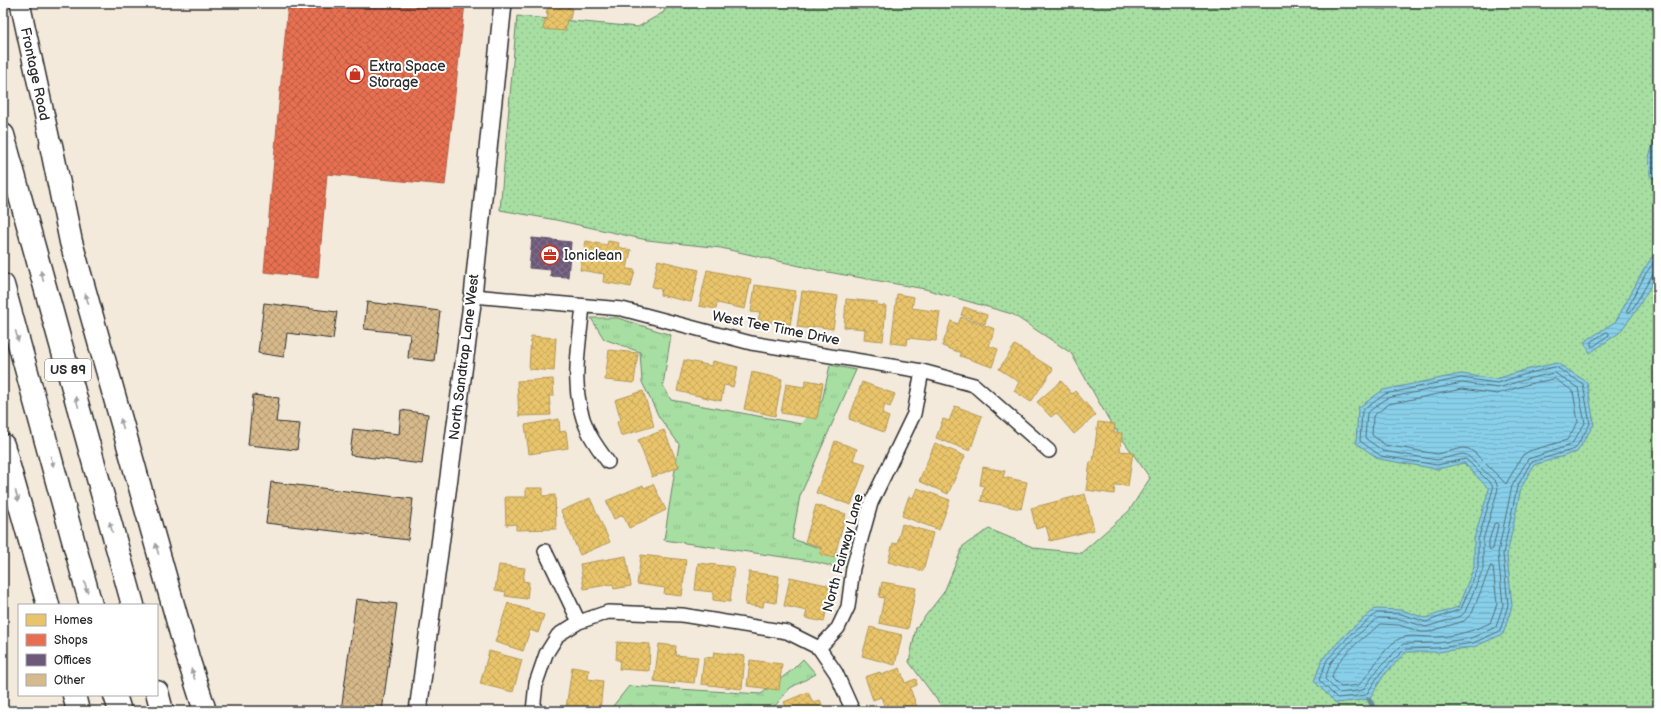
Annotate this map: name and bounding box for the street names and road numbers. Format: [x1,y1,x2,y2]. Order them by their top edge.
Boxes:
street label: Frontage Road [17,26,53,122]
street label: North Sandtrap Lane West [445,272,483,441]
street label: West Tee Time Drive [711,307,841,349]
road number: US 89 [45,359,91,381]
street label: North Fairway Lane [819,492,867,614]

